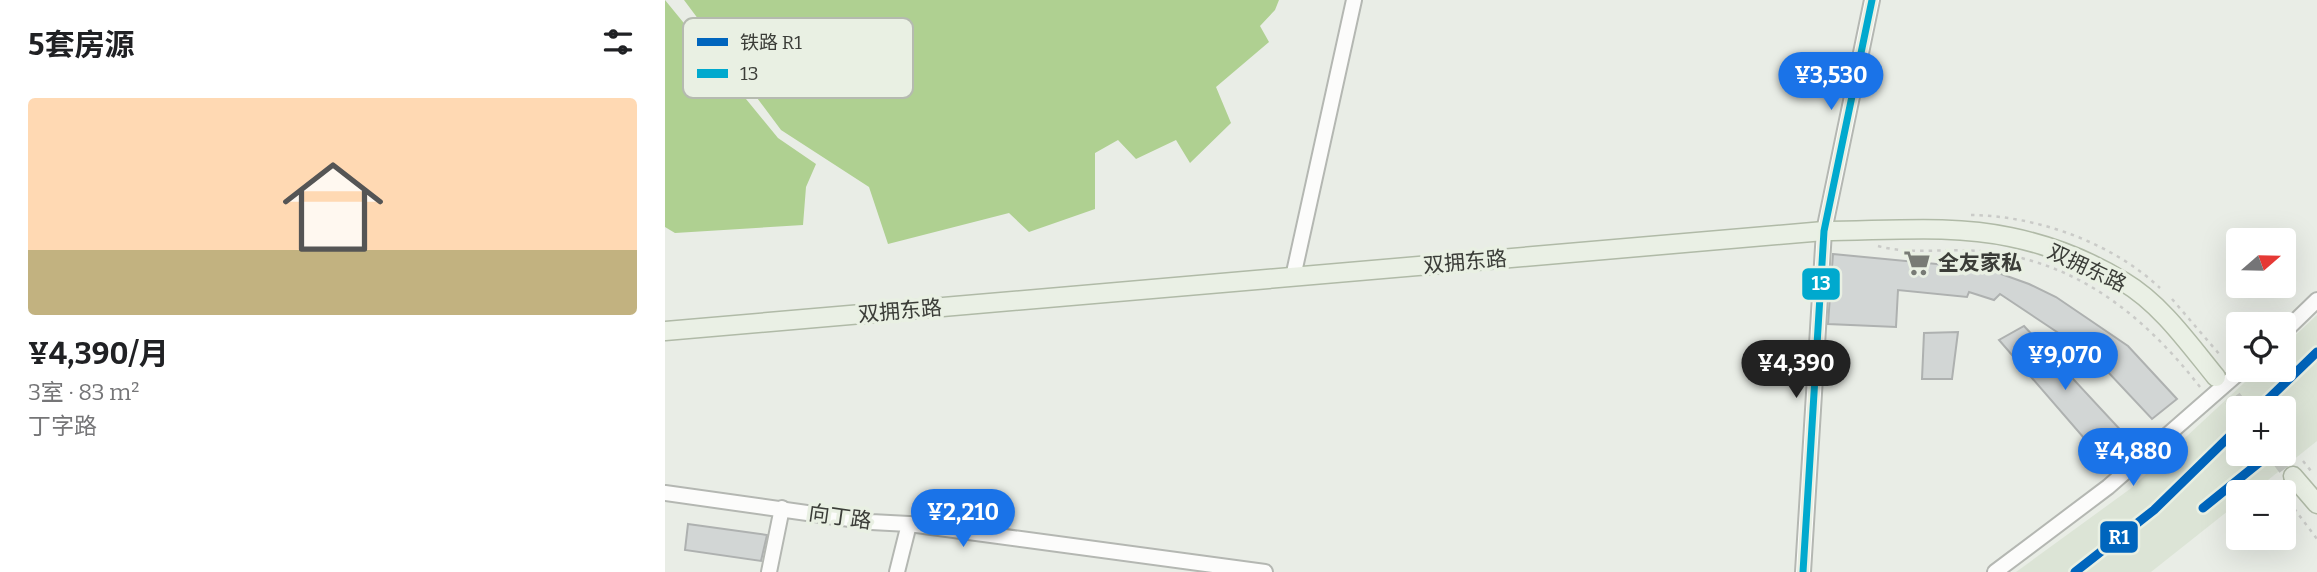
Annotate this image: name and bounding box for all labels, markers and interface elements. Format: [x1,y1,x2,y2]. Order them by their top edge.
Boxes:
legend [683,18,913,98]
icon: filters [599,23,637,61]
text: 5套房源 [28,27,134,63]
text: 铁路 R1 [740,31,802,54]
pin: ¥3,530 [1774,52,1888,112]
text: ¥3,530 [1794,61,1868,89]
text: 13 [740,62,759,85]
icon: home [270,144,396,270]
north arrow [2226,228,2296,298]
map controls [2226,228,2296,550]
street label: 双拥东路 [2043,238,2131,298]
street label: 双拥东路 [1422,245,1508,279]
supermarket icon: 全友家私 [1902,248,1932,278]
place label: 全友家私 [1938,250,2022,276]
line badge: 13 [1801,267,1841,301]
text: 13 [1811,272,1831,295]
street label: 双拥东路 [857,294,943,328]
button: locate [2226,312,2296,382]
pin: ¥9,070 [2008,332,2122,392]
text: ¥4,390/月 [28,336,169,372]
pin: ¥4,390 [1739,340,1853,400]
text: ¥9,070 [2028,341,2102,369]
text: ¥4,390 [1757,349,1835,377]
text: 3室 · 83 m² [28,378,139,406]
button: + [2226,396,2296,466]
text: 丁字路 [28,412,97,440]
pin: ¥4,880 [2076,428,2190,488]
text: ¥4,880 [2094,437,2172,465]
button: − [2226,480,2296,550]
pin: ¥2,210 [906,490,1020,549]
text: ¥2,210 [927,498,999,526]
street label: 向丁路 [807,500,873,534]
line badge: R1 [2099,520,2139,554]
text: R1 [2109,526,2130,549]

